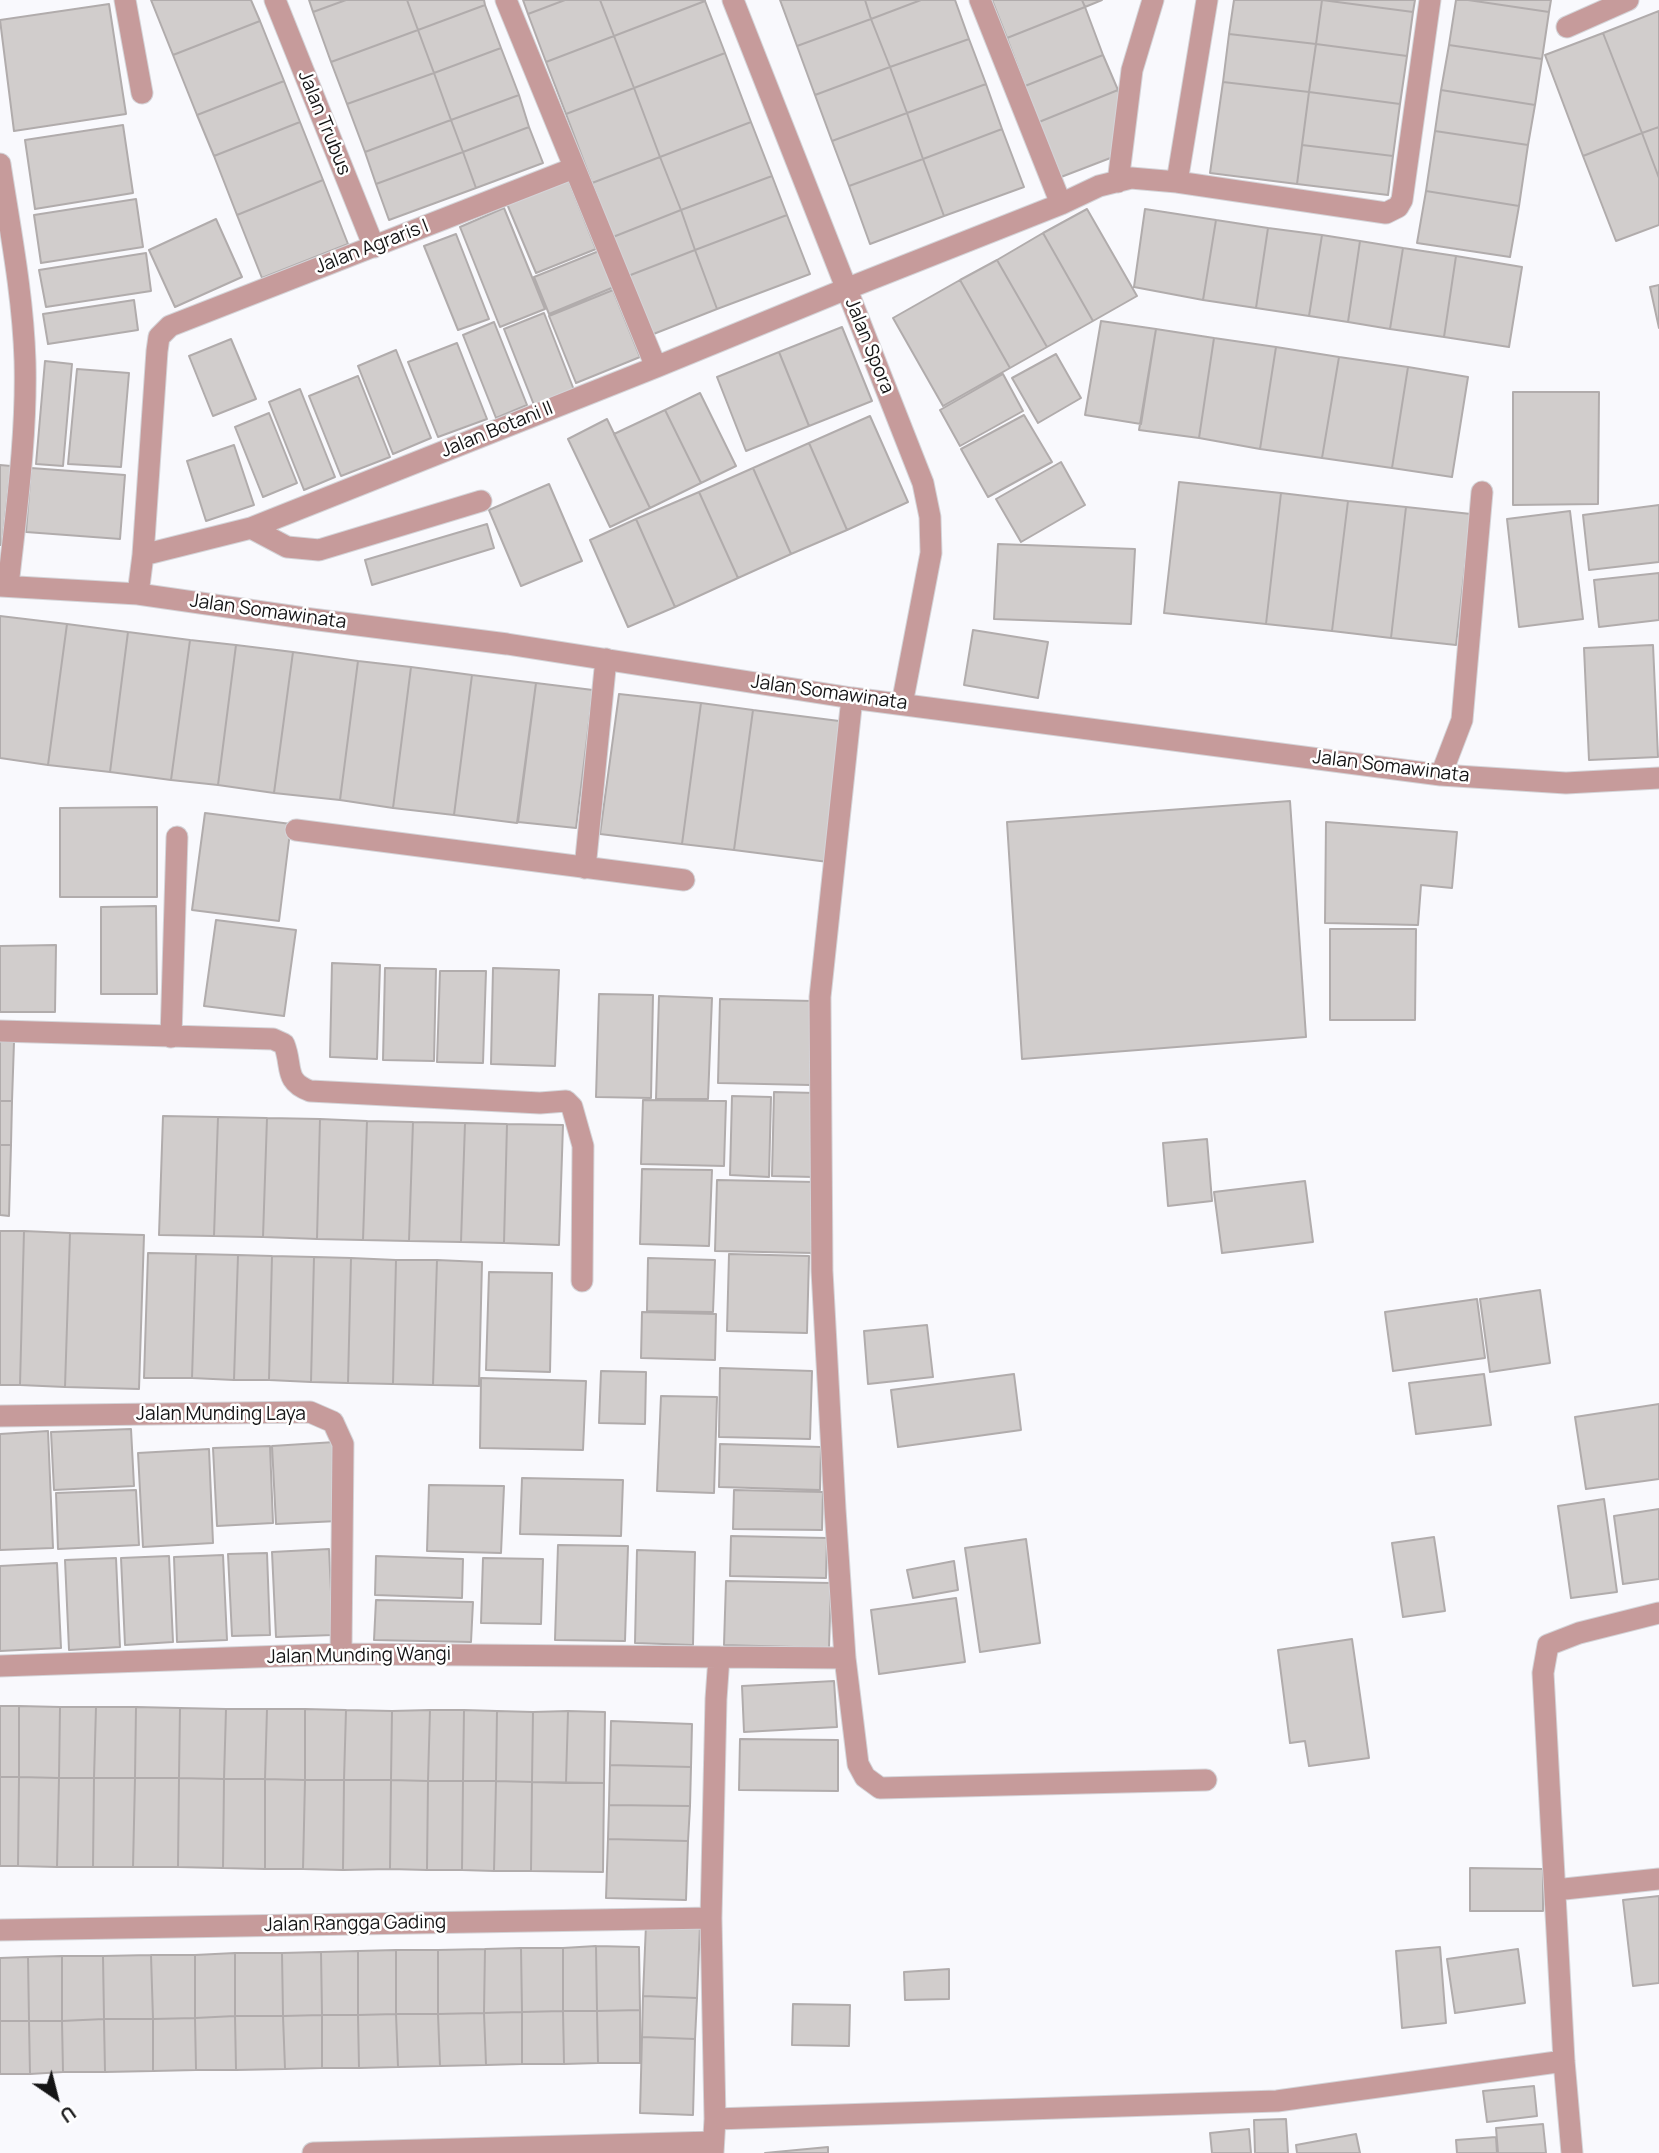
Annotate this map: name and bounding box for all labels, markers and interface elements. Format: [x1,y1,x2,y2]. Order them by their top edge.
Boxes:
street label: Jalan Trubus [293,68,355,178]
street label: Jalan Agraris I [312,215,432,279]
street label: Jalan Spora [840,295,898,397]
street label: Jalan Botani II [438,397,556,463]
street label: Jalan Somawinata [188,590,348,634]
street label: Jalan Somawinata [749,671,909,715]
street label: Jalan Somawinata [1311,746,1471,788]
street label: Jalan Munding Laya [136,1404,306,1426]
street label: Jalan Munding Wangi [267,1643,451,1669]
street label: Jalan Rangga Gading [264,1911,446,1937]
north arrow [21,2062,91,2132]
text: U [55,2100,81,2129]

